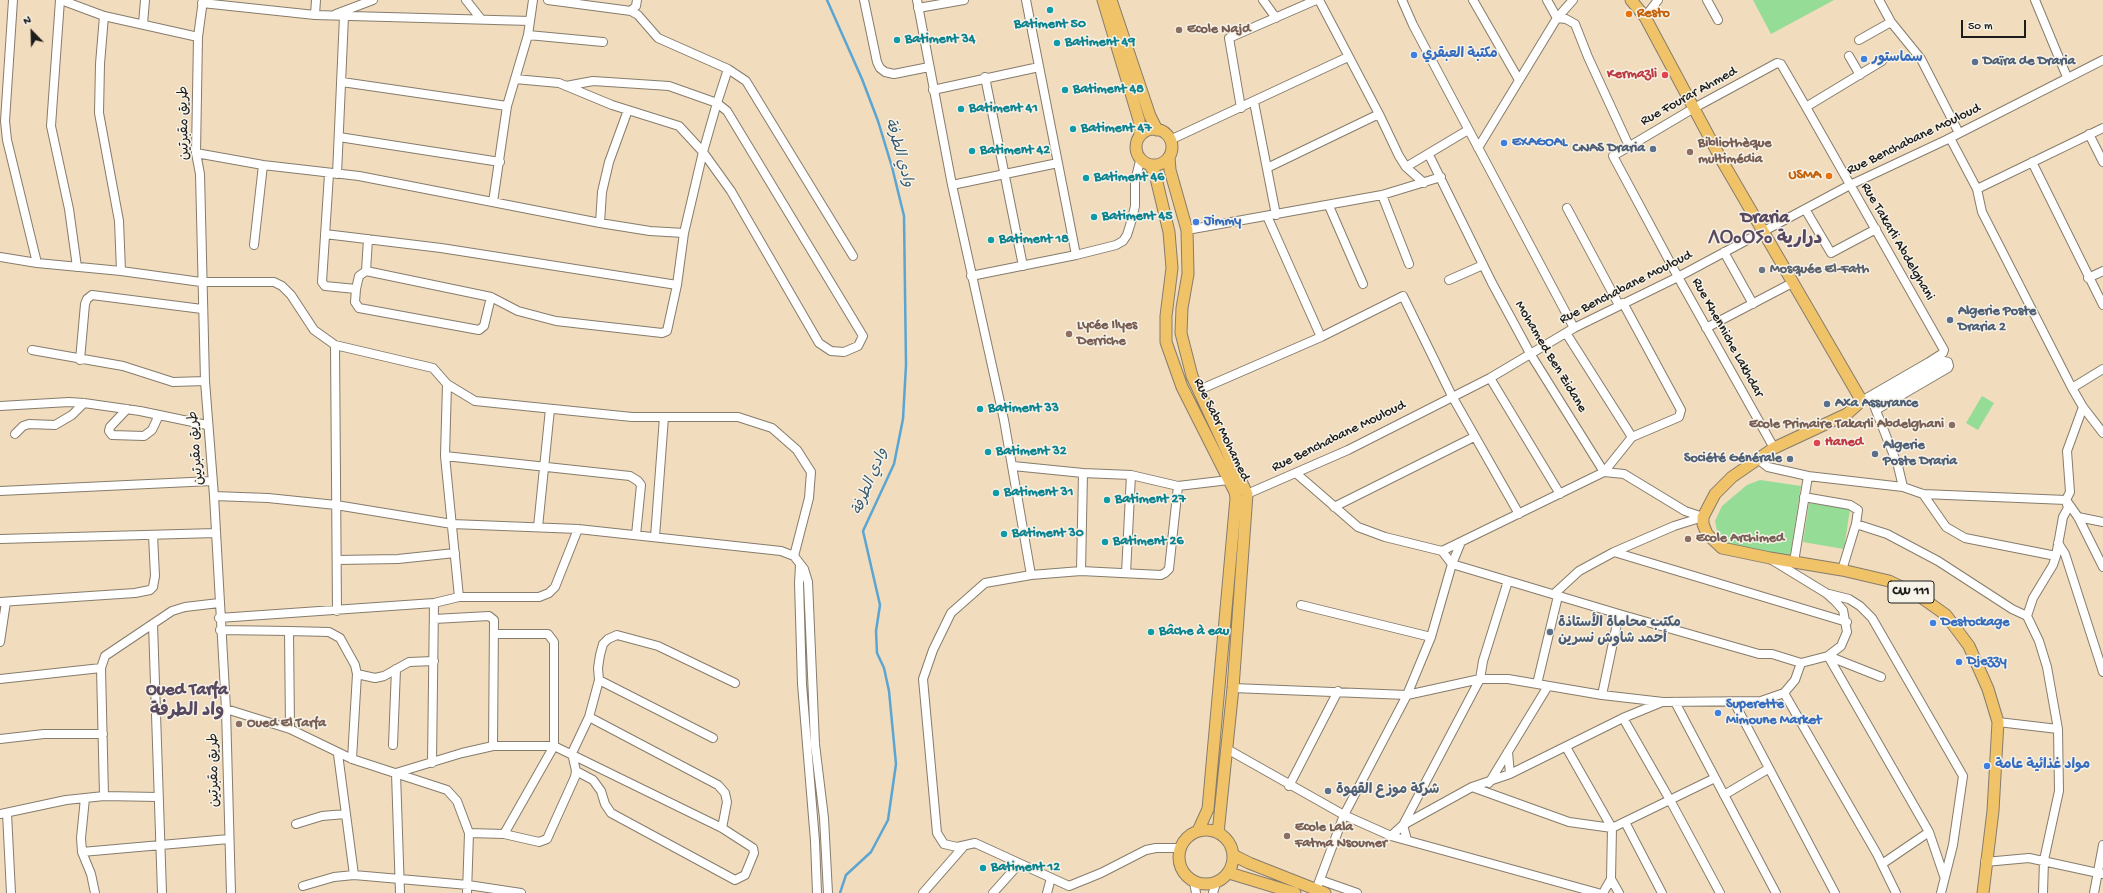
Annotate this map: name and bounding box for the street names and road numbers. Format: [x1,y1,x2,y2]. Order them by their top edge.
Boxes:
street label: Rue Fourar Ahmed [1638,64,1740,130]
street label: طريق مقبرتين [176,86,194,160]
street label: Rue Benchabane Mouloud [1844,100,1984,180]
street label: Rue Takarli Abdelghani [1856,180,1938,304]
street label: Rue Benchabane Mouloud [1557,247,1695,329]
street label: Rue Khenniche Lakhdar [1687,275,1767,401]
street label: Mohamed Ben Zidane [1510,298,1590,416]
street label: Rue Sabr Mohamed [1189,376,1253,484]
street label: Rue Benchabane Mouloud [1269,397,1409,477]
street label: طريق مقبرتين [185,410,209,486]
road number: CW 111 [1888,581,1934,603]
street label: طريق مقبرتين [206,733,224,807]

